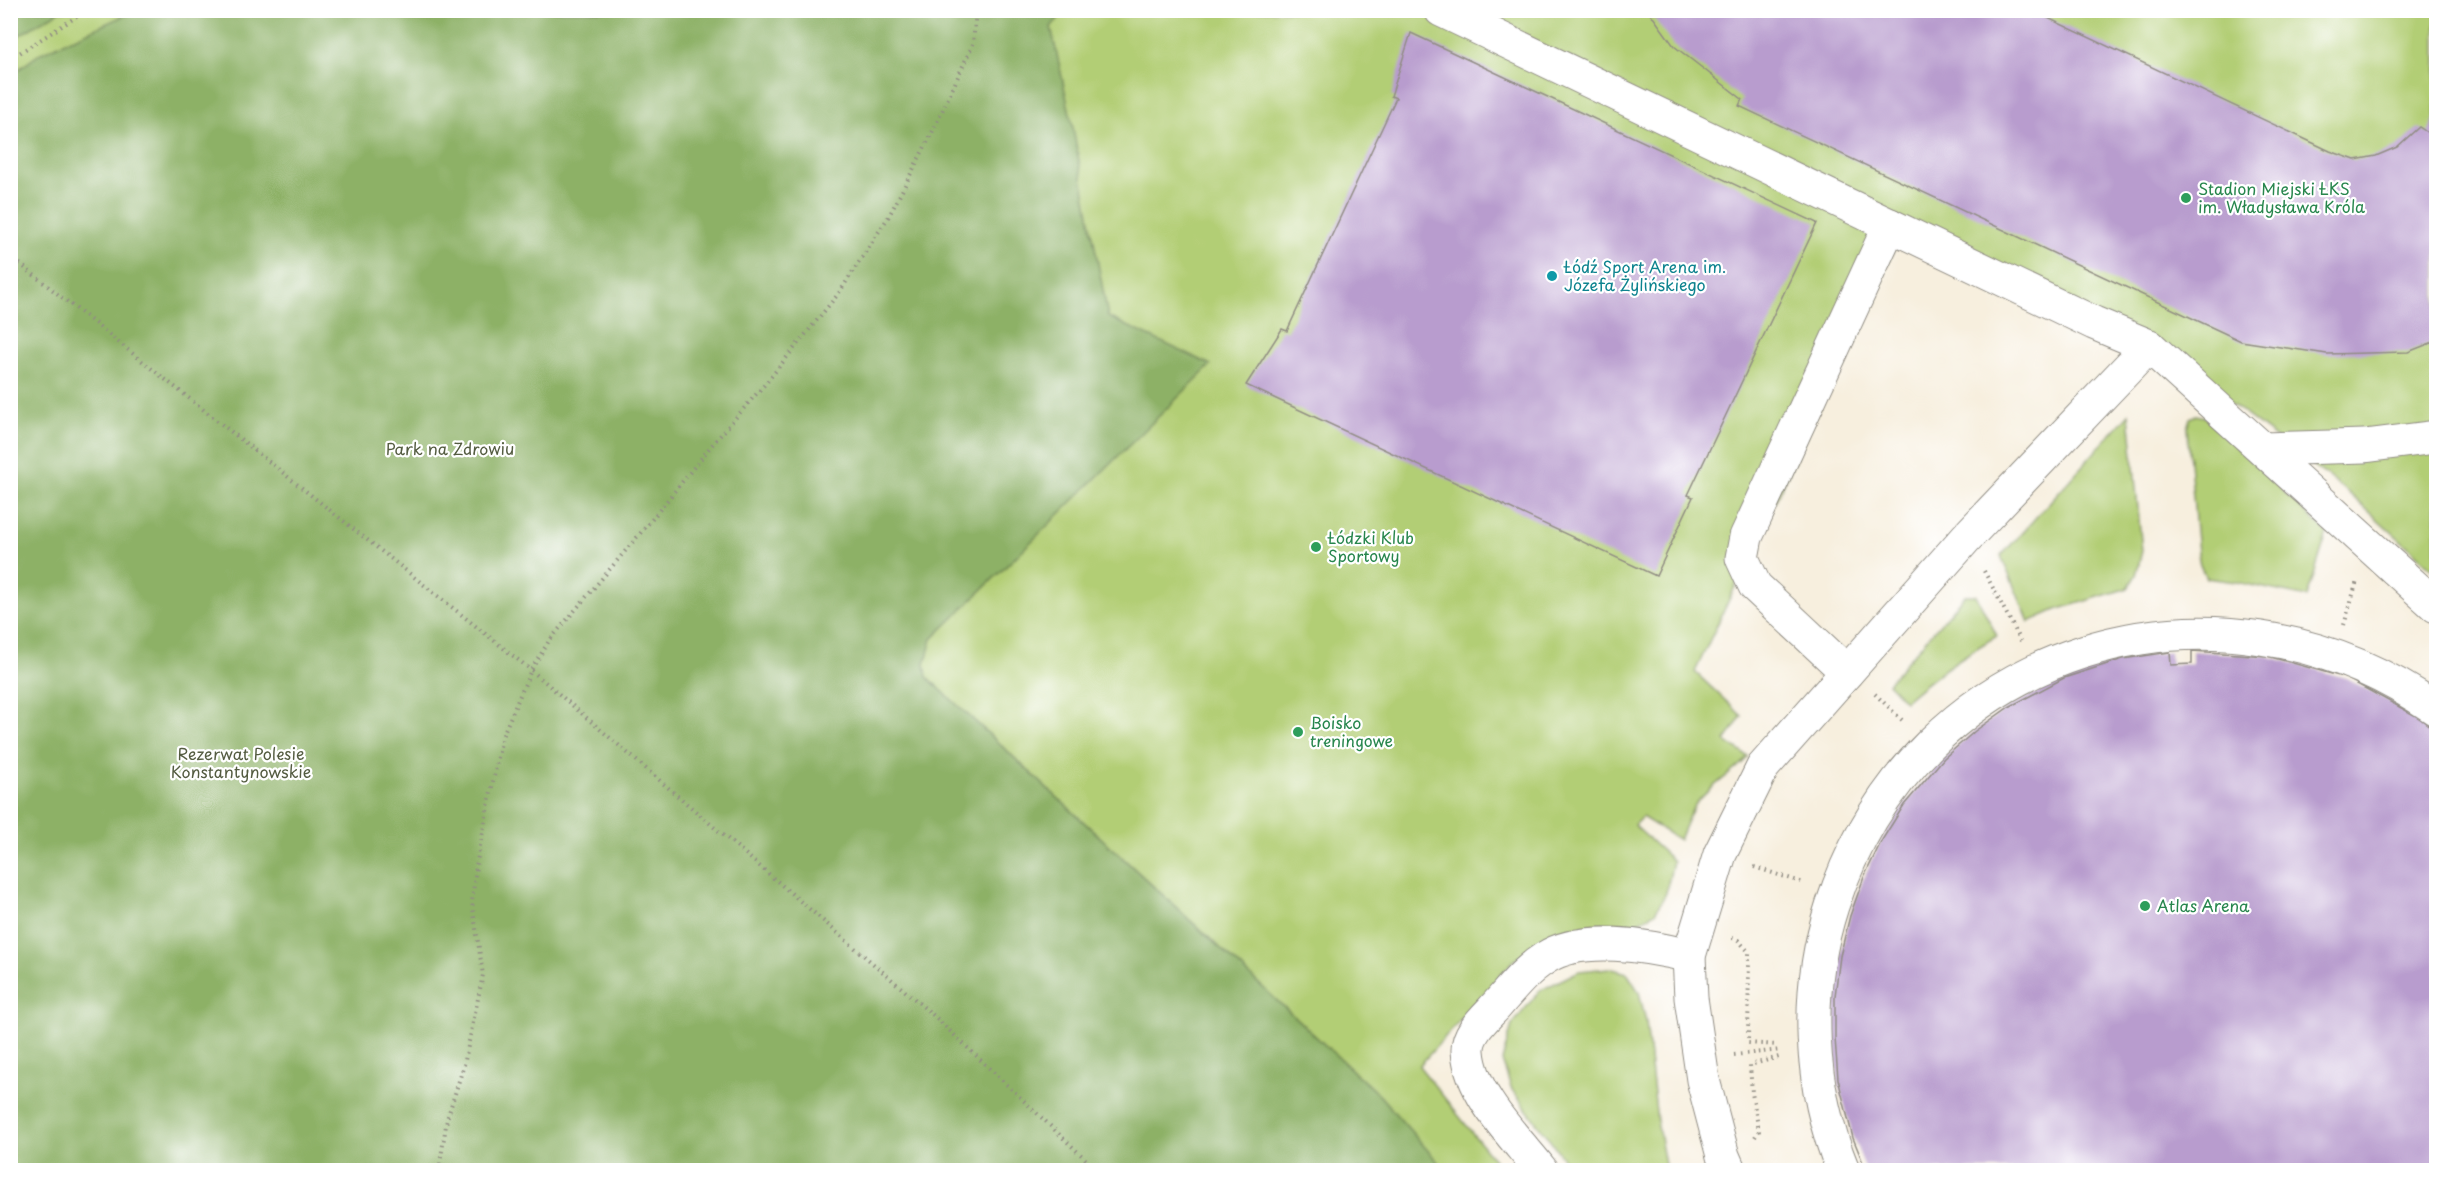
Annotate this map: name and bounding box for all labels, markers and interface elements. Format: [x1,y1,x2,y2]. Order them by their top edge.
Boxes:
place label: Stadion Miejski ŁKS im. Władysława Króla [2198,176,2365,218]
marker: Stadion Miejski ŁKS im. Władysława Króla [2179,191,2193,205]
place label: Łódź Sport Arena im. Józefa Żylińskiego [1562,254,1726,296]
marker: Łódź Sport Arena im. Józefa Żylińskiego [1545,269,1559,283]
park label: Park na Zdrowiu [386,436,514,460]
place label: Łódzki Klub Sportowy [1326,525,1414,567]
marker: Łódzki Klub Sportowy [1309,540,1323,554]
place label: Boisko treningowe [1310,710,1393,752]
marker: Boisko treningowe [1291,725,1305,739]
park label: Rezerwat Polesie Konstantynowskie [171,741,311,783]
place label: Atlas Arena [2157,893,2250,917]
marker: Atlas Arena [2138,899,2152,913]

